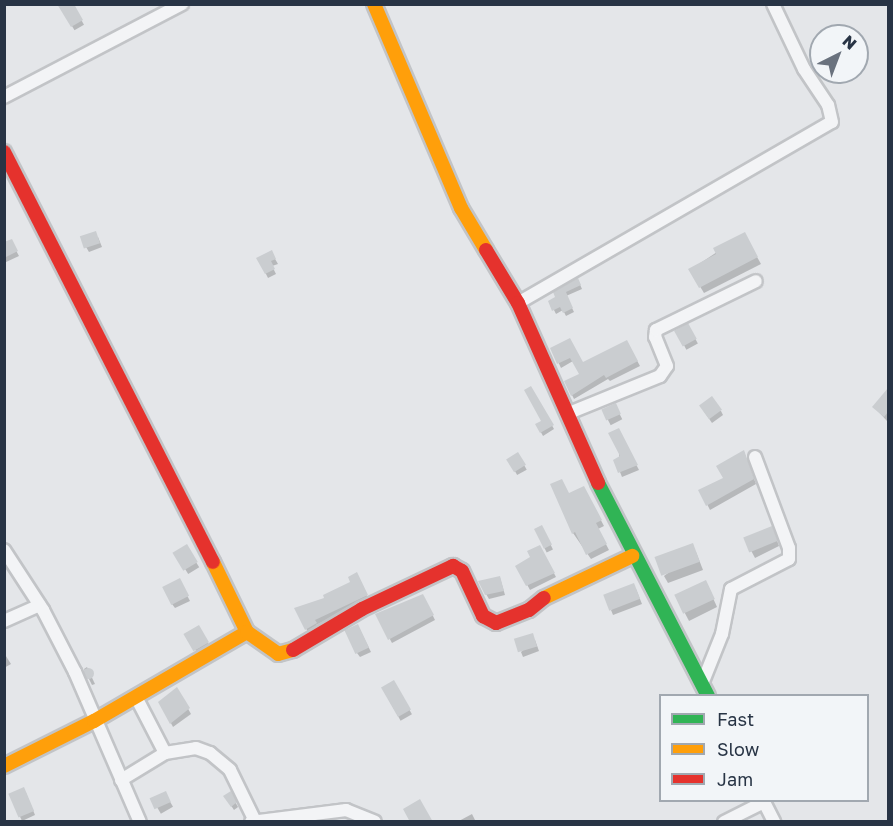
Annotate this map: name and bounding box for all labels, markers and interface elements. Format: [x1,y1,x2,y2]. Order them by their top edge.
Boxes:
north arrow [809,24,869,84]
text: N [838,31,861,54]
legend [659,694,869,802]
text: Fast [717,708,754,730]
text: Slow [717,738,759,760]
text: Jam [717,768,753,790]

